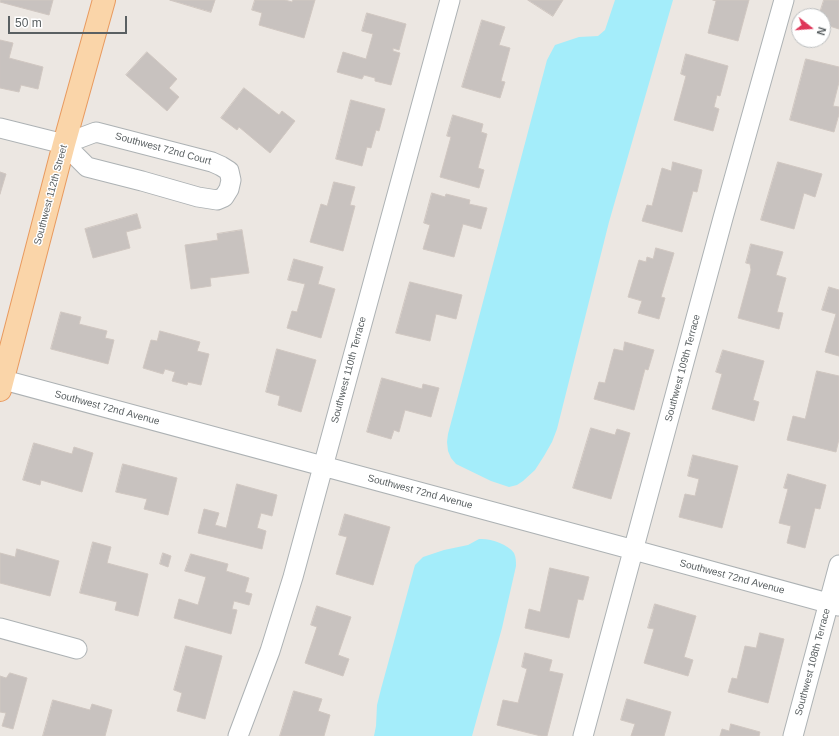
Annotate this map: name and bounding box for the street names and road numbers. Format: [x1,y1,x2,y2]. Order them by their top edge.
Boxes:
street label: Southwest 72nd Court [114,130,212,168]
street label: Southwest 112th Street [32,144,70,246]
street label: Southwest 109th Terrace [663,313,703,423]
street label: Southwest 110th Terrace [329,315,369,425]
street label: Southwest 72nd Avenue [53,388,161,428]
street label: Southwest 72nd Avenue [366,472,474,512]
street label: Southwest 72nd Avenue [678,557,786,597]
street label: Southwest 108th Terrace [793,607,833,717]

